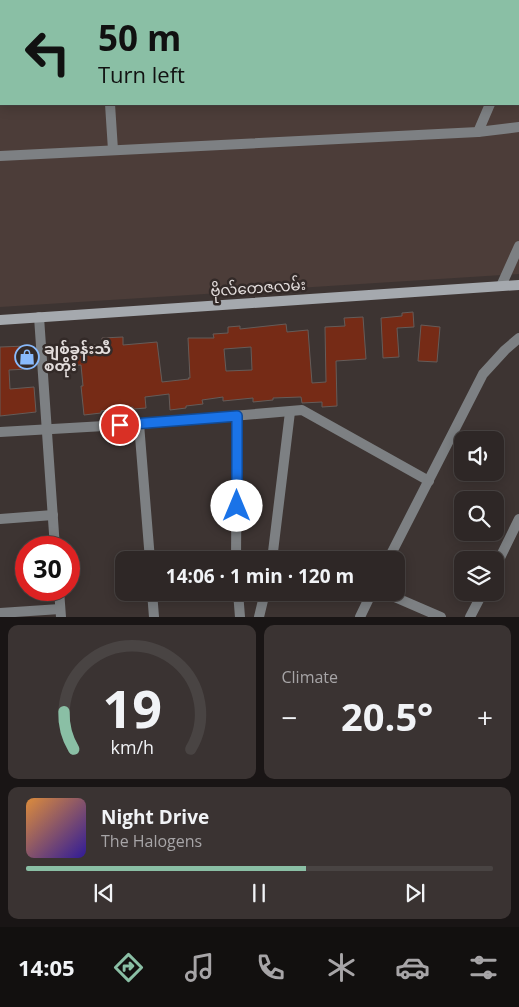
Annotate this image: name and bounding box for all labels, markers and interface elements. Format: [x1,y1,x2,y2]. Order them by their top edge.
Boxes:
text: 50 m [98,14,181,61]
icon: left [15,20,80,85]
text: Turn left [98,59,185,89]
street label: ဗိုလ်တေဇလမ်း [210,274,307,303]
place label: ချစ်ခွန်းသီ စတိုး [44,338,111,378]
shop icon: ချစ်ခွန်းသီ စတိုး [14,344,40,370]
pin [99,404,141,446]
icon: arrive [106,411,134,439]
map controls [454,431,504,601]
button: sound [454,431,504,481]
position arrow [210,479,262,531]
button: search [454,491,504,541]
speed limit sign: 30 [15,536,80,601]
button: layers [454,551,504,601]
text: 14:06 · 1 min · 120 m [166,563,354,589]
text: Climate [282,666,338,688]
text: 19 [102,672,161,743]
text: 20.5° [341,690,433,742]
text: − [282,698,298,736]
text: + [477,698,493,736]
text: km/h [110,735,153,759]
text: Night Drive [101,804,209,830]
text: The Halogens [101,830,202,852]
icon: previous [90,879,118,907]
icon: pause [245,879,273,907]
icon: next [401,879,429,907]
icon: directions [111,950,146,985]
icon: music [182,950,217,985]
icon: phone [253,950,288,985]
icon: climate [324,950,359,985]
icon: car [395,950,430,985]
icon: filters [466,950,501,985]
text: 14:05 [18,952,75,982]

